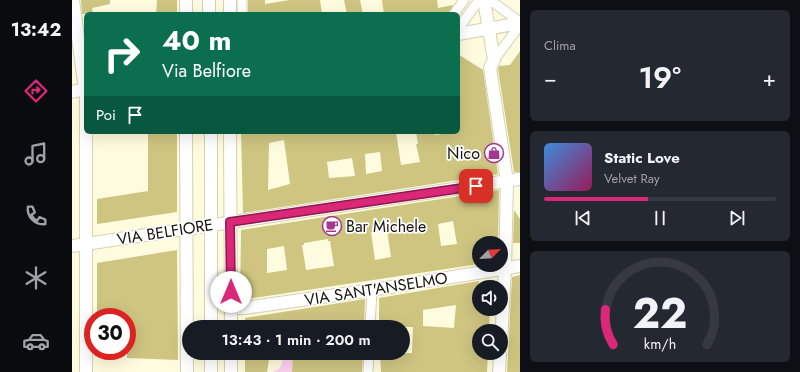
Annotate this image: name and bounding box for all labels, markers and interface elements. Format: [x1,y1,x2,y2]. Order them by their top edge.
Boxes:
text: 13:42 [11,17,61,43]
text: 40 m [162,20,231,61]
icon: right [96,28,148,80]
text: Clima [544,36,576,55]
text: 19° [638,56,681,99]
text: Via Belfiore [162,58,251,84]
text: − [544,62,557,94]
text: + [762,62,776,94]
icon: directions [22,77,50,105]
text: Poi [96,104,116,126]
icon: arrive [124,104,146,126]
icon: music [22,140,50,168]
place label: Nico [447,142,480,165]
shop icon: Nico [483,142,505,164]
text: Static Love [604,147,680,169]
pin [459,169,493,203]
text: Velvet Ray [604,169,660,188]
icon: arrive [465,175,487,197]
icon: phone [22,202,50,230]
icon: previous [572,207,594,229]
icon: pause [649,207,671,229]
icon: next [726,207,748,229]
street label: VIA BELFIORE [115,213,215,251]
cafe icon: Bar Michele [321,215,343,237]
place label: Bar Michele [346,215,426,238]
north arrow [472,236,508,272]
map controls [472,236,508,360]
icon: climate [22,264,50,292]
street label: VIA SANT'ANSELMO [303,266,449,312]
position arrow [210,271,252,313]
button: sound [472,280,508,316]
text: 22 [633,282,687,343]
speed limit sign: 30 [84,308,136,360]
button: search [472,324,508,360]
icon: car [22,327,50,355]
text: 13:43 · 1 min · 200 m [221,329,371,351]
text: km/h [644,333,676,353]

